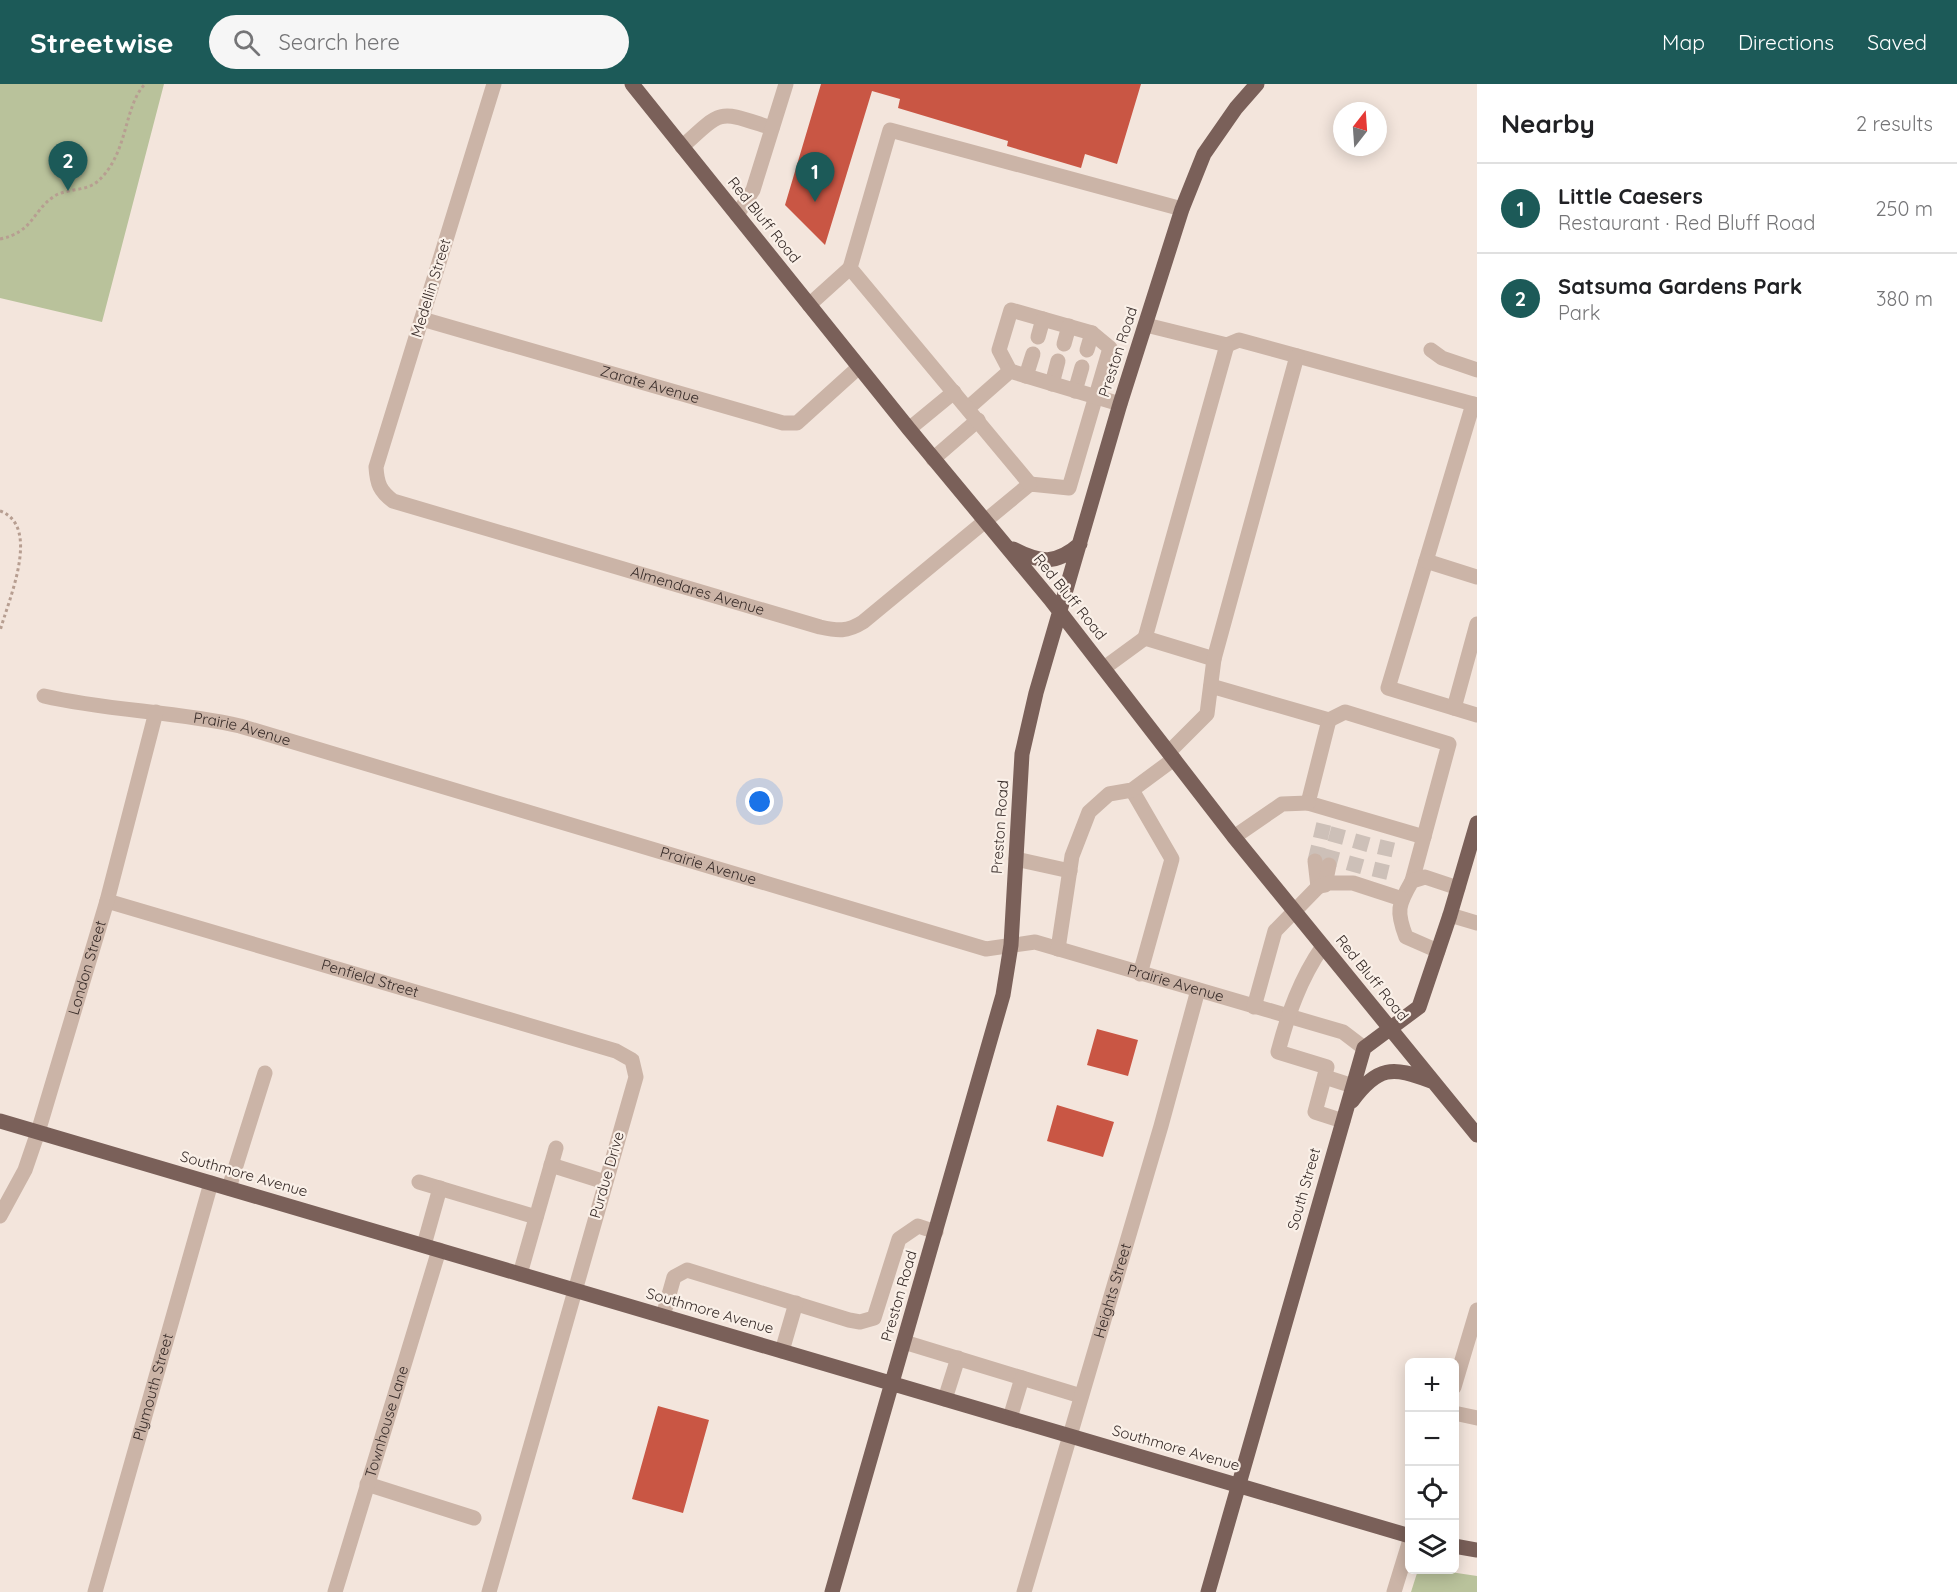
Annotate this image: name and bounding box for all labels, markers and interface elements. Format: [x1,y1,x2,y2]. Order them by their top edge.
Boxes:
search box [209,15,629,69]
text: Streetwise [30,25,173,60]
icon: search [230,26,263,59]
text: Search here [278,28,400,56]
text: Map [1662,29,1705,55]
text: Directions [1738,29,1834,55]
text: Saved [1867,29,1927,55]
north arrow [1333,102,1387,156]
text: Nearby [1501,107,1595,140]
text: 2 results [1856,111,1933,136]
pin: 2 [48,141,88,191]
pin: 1 [796,152,834,202]
street label: Red Bluff Road [724,173,805,267]
text: Little Caesers [1558,182,1703,210]
text: 1 [1517,196,1524,221]
text: 250 m [1875,196,1933,221]
text: Restaurant · Red Bluff Road [1558,210,1815,235]
street label: Medellin Street [406,236,455,340]
text: Satsuma Gardens Park [1558,272,1802,300]
text: 2 [1515,286,1526,311]
text: 380 m [1876,286,1933,311]
text: Park [1558,300,1600,325]
street label: Preston Road [1094,304,1141,399]
street label: Zarate Avenue [598,361,702,407]
street label: Red Bluff Road [1030,550,1111,644]
street label: Almendares Avenue [629,562,767,619]
street label: Prairie Avenue [192,708,293,750]
street label: Preston Road [987,779,1012,874]
your location [745,787,774,816]
street label: Prairie Avenue [658,842,759,889]
street label: London Street [64,918,110,1017]
street label: Red Bluff Road [1332,931,1413,1025]
street label: Penfield Street [319,955,421,1001]
street label: Prairie Avenue [1125,959,1226,1006]
street label: Purdue Drive [585,1129,628,1220]
street label: Southmore Avenue [178,1146,310,1201]
street label: South Street [1283,1146,1324,1232]
street label: Heights Street [1089,1241,1135,1340]
street label: Preston Road [876,1248,921,1344]
street label: Southmore Avenue [644,1283,776,1338]
street label: Plymouth Street [128,1331,177,1443]
map controls [1405,1358,1459,1574]
button: + [1405,1358,1459,1412]
street label: Townhouse Lane [360,1363,412,1480]
button: − [1405,1412,1459,1466]
street label: Southmore Avenue [1110,1420,1242,1475]
button: locate [1405,1466,1459,1520]
button: layers [1405,1520,1459,1574]

